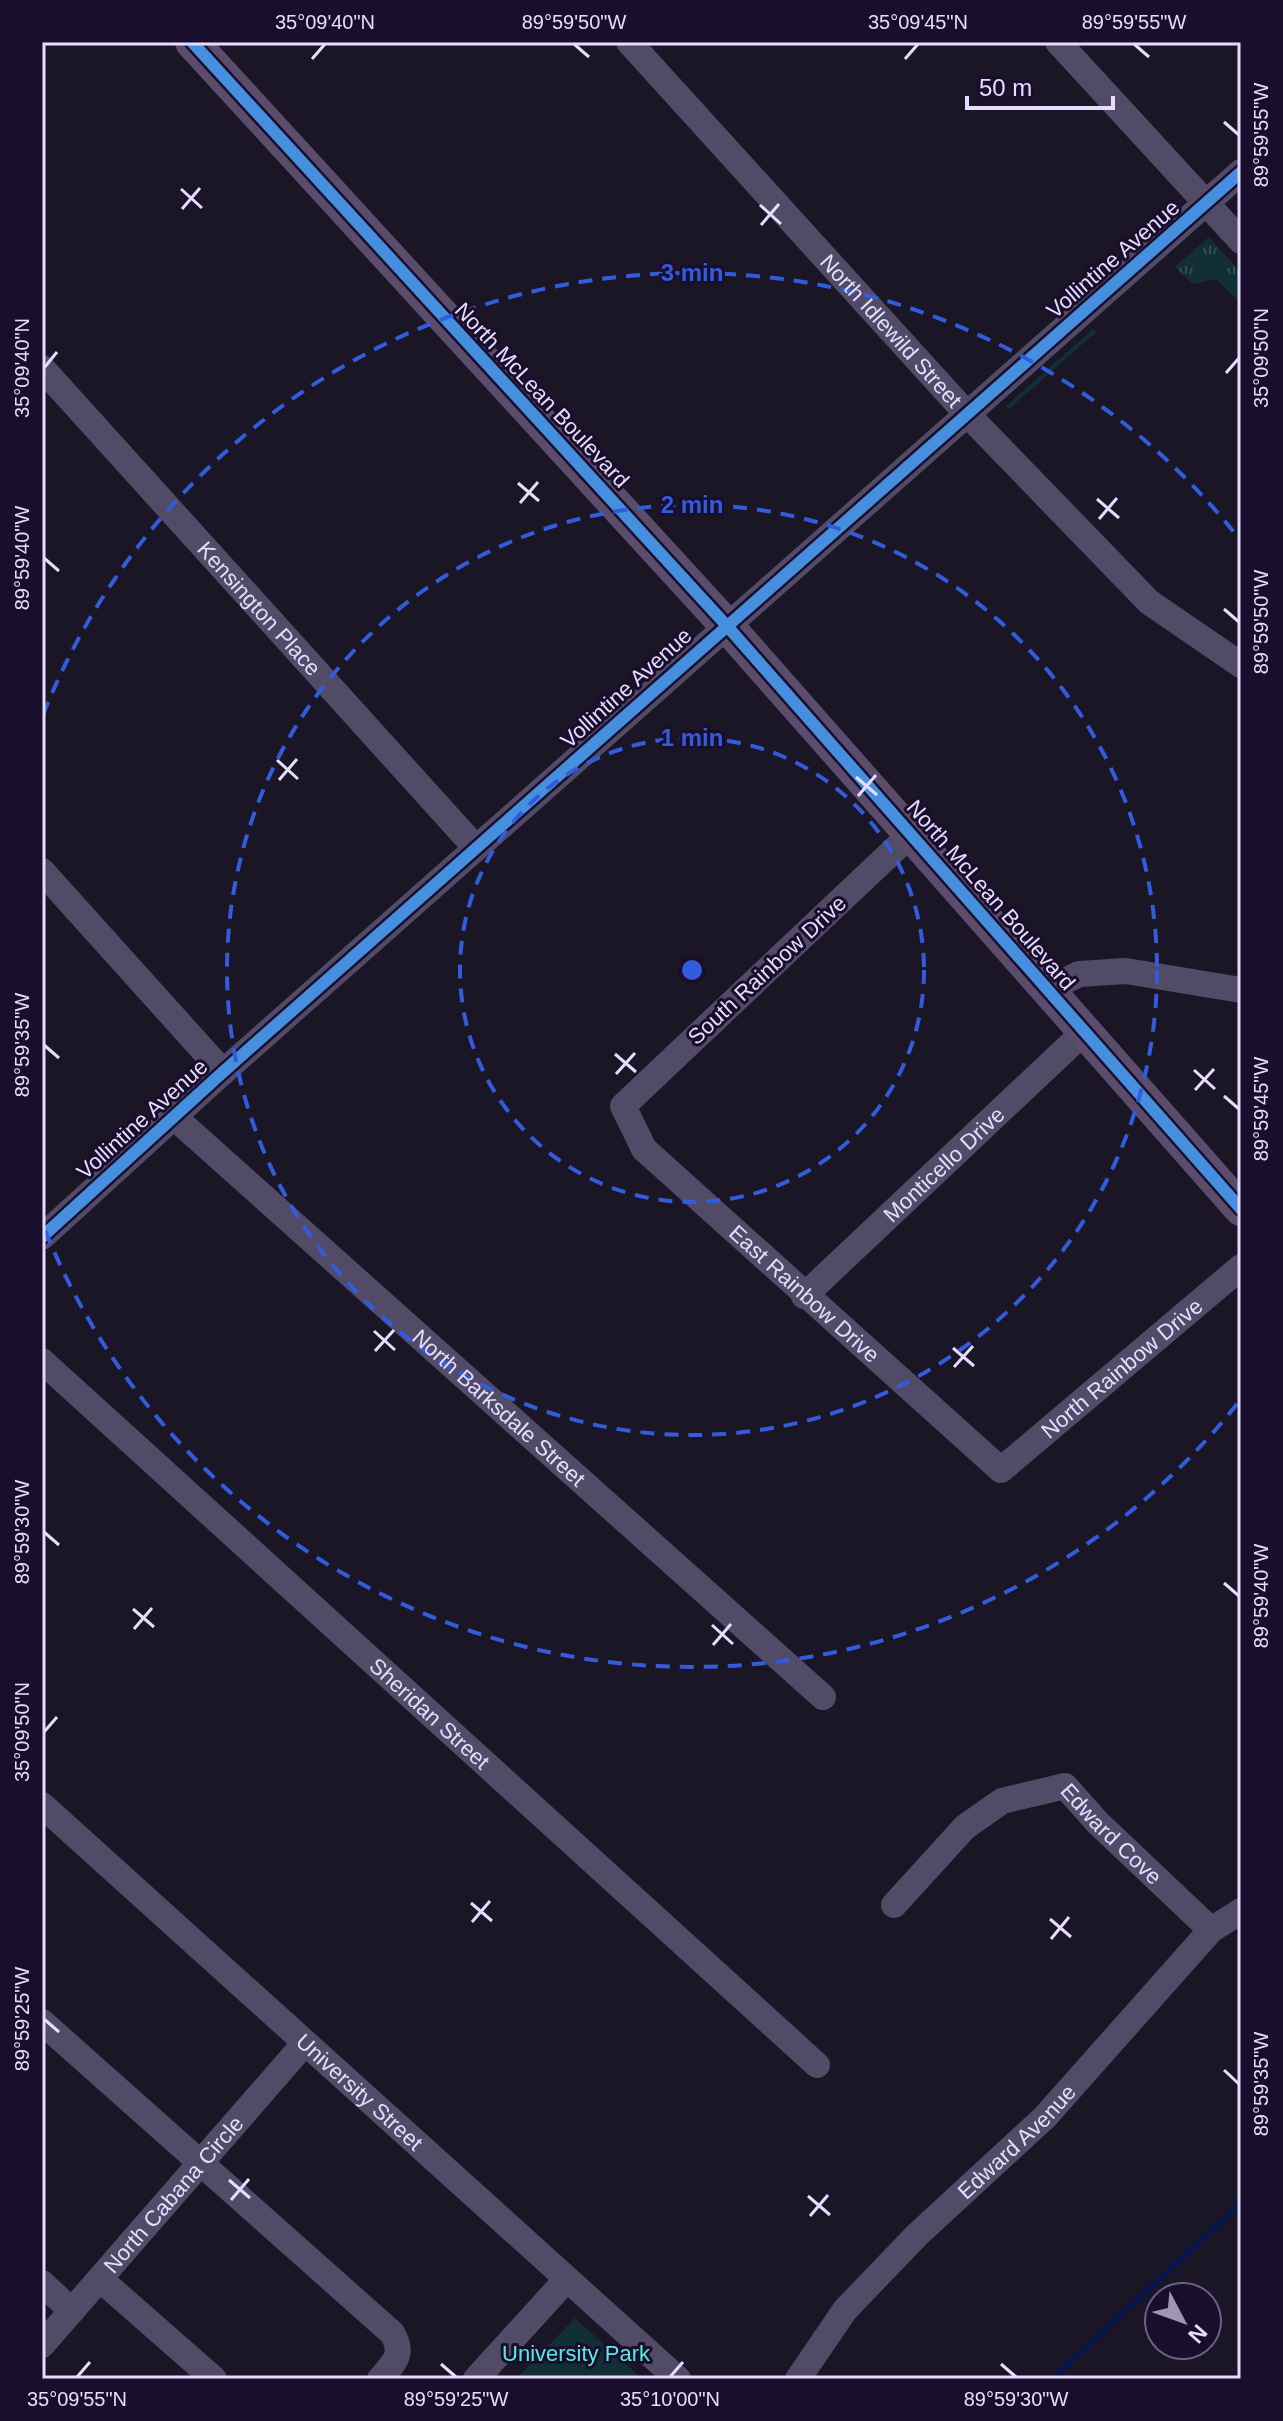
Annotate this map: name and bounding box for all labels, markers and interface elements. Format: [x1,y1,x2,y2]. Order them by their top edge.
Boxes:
text: 35°09'40"N [275,11,375,33]
text: 89°59'50"W [522,11,626,33]
text: 35°09'45"N [868,11,968,33]
text: 89°59'55"W [1082,11,1186,33]
scale bar [967,60,1113,110]
text: 50 m [979,74,1032,101]
text: 89°59'55"W [1250,83,1272,187]
street label: Vollintine Avenue [1042,195,1184,323]
street label: North Idlewild Street [815,249,967,412]
text: 3 min [661,259,723,286]
street label: North McLean Boulevard [450,297,634,493]
text: 35°09'50"N [1250,308,1272,408]
text: 35°09'40"N [11,318,33,418]
text: 2 min [661,491,723,518]
text: 89°59'40"W [11,506,33,610]
street label: Kensington Place [193,536,326,680]
text: 89°59'50"W [1250,570,1272,674]
street label: Vollintine Avenue [556,623,696,753]
text: 1 min [661,724,723,751]
street label: North McLean Boulevard [902,795,1080,995]
street label: South Rainbow Drive [683,890,851,1050]
centre of rings [678,956,706,984]
text: 89°59'35"W [11,993,33,1097]
street label: Vollintine Avenue [72,1054,212,1184]
text: 89°59'45"W [1250,1057,1272,1161]
street label: Monticello Drive [878,1101,1009,1227]
street label: East Rainbow Drive [724,1219,885,1367]
street label: North Rainbow Drive [1036,1293,1207,1443]
street label: North Barksdale Street [408,1324,590,1491]
text: 89°59'30"W [11,1480,33,1584]
text: 89°59'40"W [1250,1544,1272,1648]
street label: Sheridan Street [365,1653,495,1774]
text: 35°09'50"N [11,1682,33,1782]
street label: Edward Cove [1056,1778,1167,1889]
text: 89°59'25"W [11,1967,33,2071]
street label: University Street [291,2028,428,2155]
text: 89°59'35"W [1250,2032,1272,2136]
street label: Edward Avenue [952,2079,1080,2204]
street label: North Cabana Circle [98,2111,248,2278]
north arrow [1143,2281,1223,2361]
text: N [1183,2320,1212,2348]
park label: University Park [502,2341,651,2366]
text: 35°09'55"N [27,2388,127,2410]
text: 89°59'25"W [404,2388,508,2410]
text: 35°10'00"N [620,2388,720,2410]
text: 89°59'30"W [964,2388,1068,2410]

